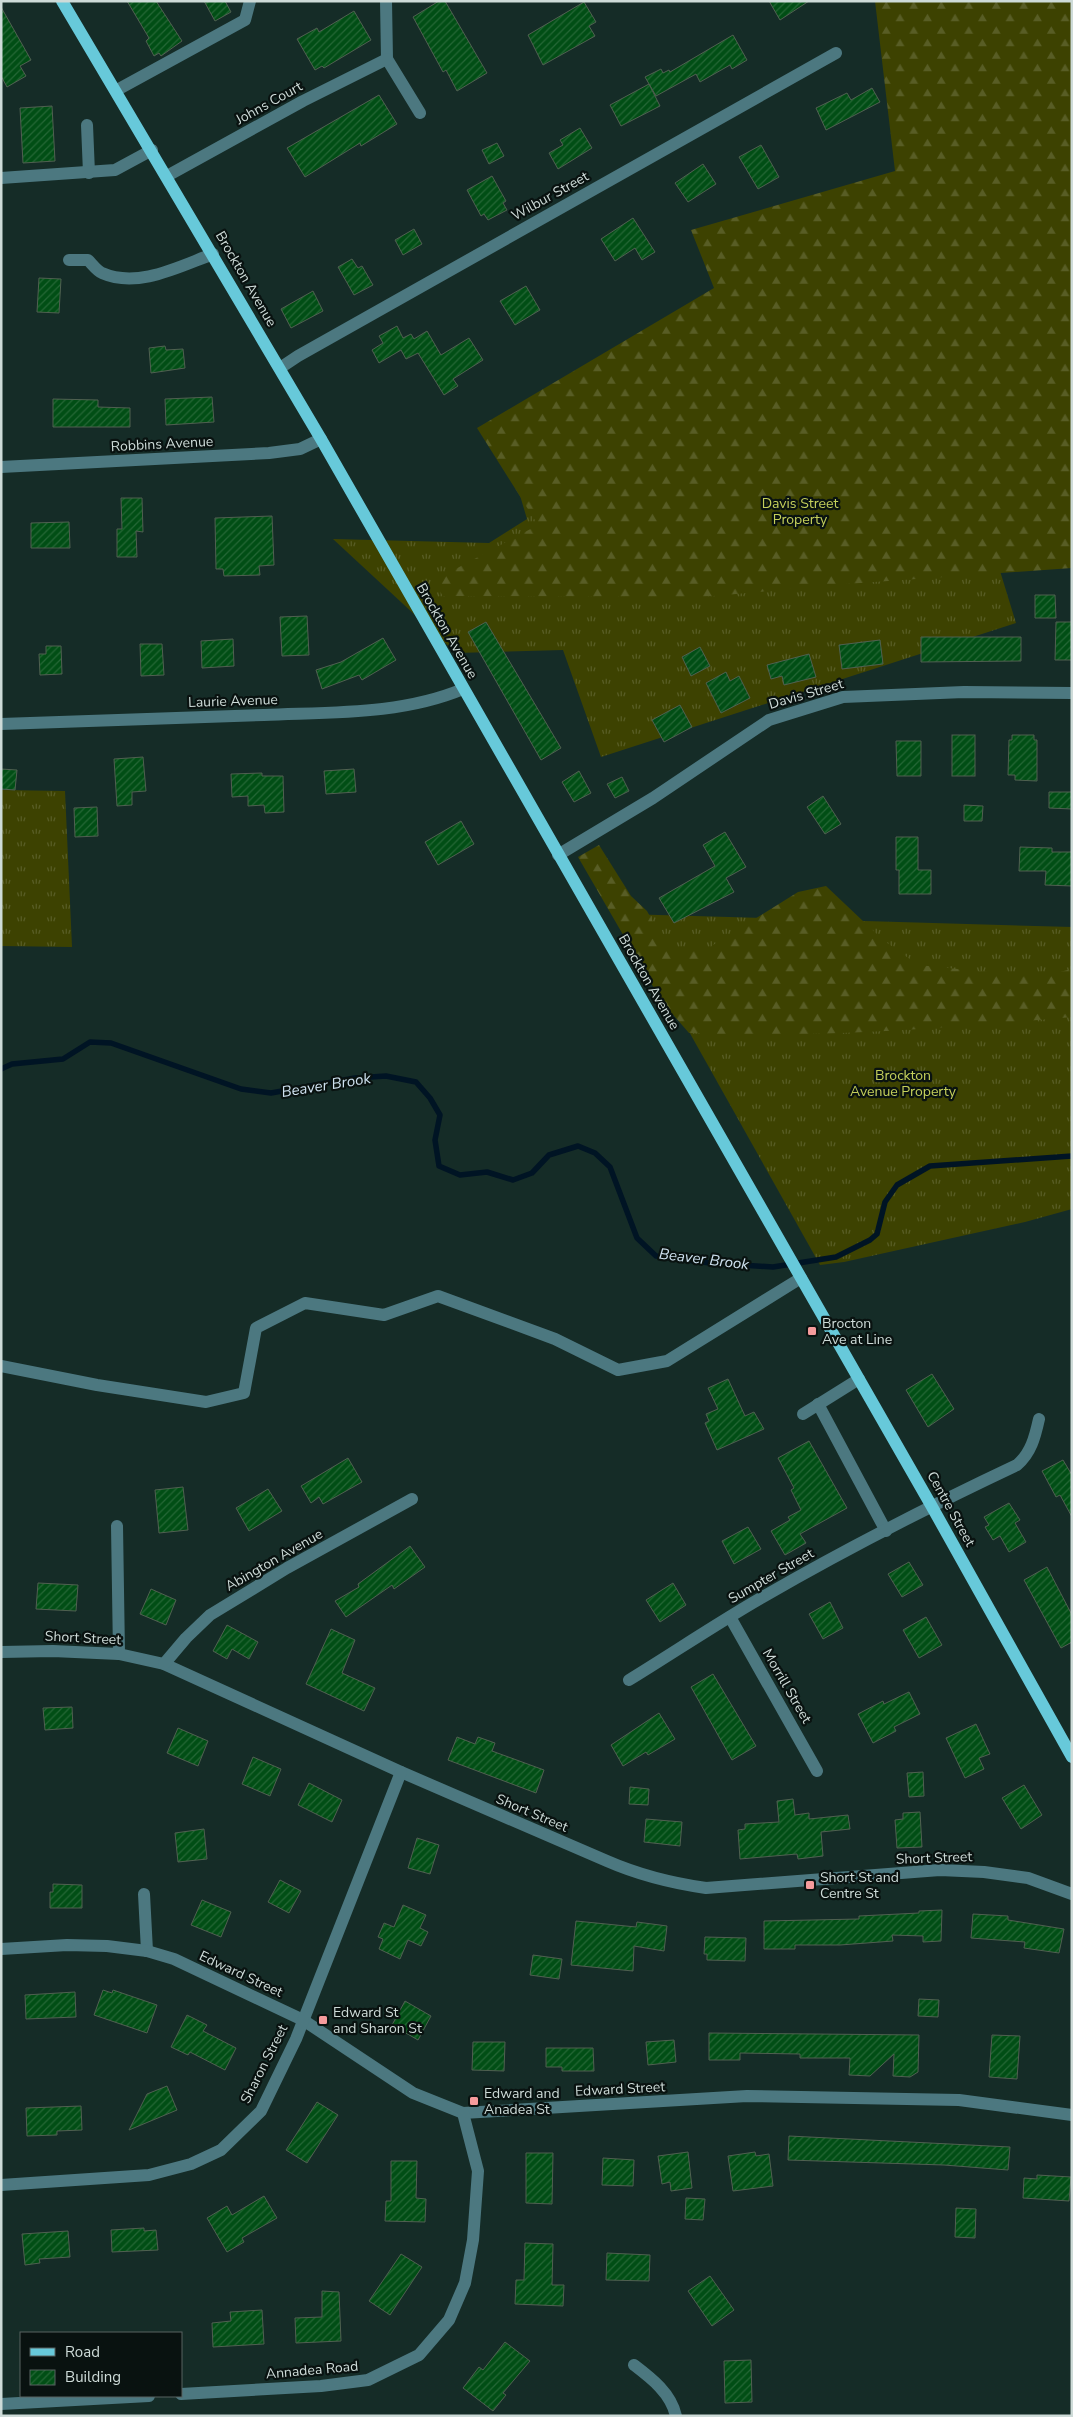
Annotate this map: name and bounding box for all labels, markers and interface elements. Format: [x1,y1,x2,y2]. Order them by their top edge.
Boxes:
street label: Johns Court [231,77,306,130]
street label: Wilbur Street [508,167,592,225]
street label: Brockton Avenue [211,228,281,330]
street label: Robbins Avenue [110,432,214,456]
park label: Davis Street Property [762,494,838,529]
street label: Brockton Avenue [412,580,482,682]
street label: Davis Street [767,674,846,714]
street label: Laurie Avenue [188,690,278,712]
street label: Brockton Avenue [614,931,684,1033]
park label: Brockton Avenue Property [850,1066,957,1101]
water label: Beaver Brook [280,1068,373,1102]
water label: Beaver Brook [658,1244,751,1274]
place label: Brocton Ave at Line [822,1314,892,1349]
marker: Brocton Ave at Line [806,1325,818,1337]
street label: Centre Street [922,1468,980,1550]
street label: Abington Avenue [222,1524,326,1596]
street label: Sumpter Street [725,1544,817,1608]
street label: Short Street [44,1627,122,1649]
street label: Morrill Street [758,1645,816,1727]
street label: Short Street [493,1789,571,1837]
street label: Short Street [895,1847,973,1869]
place label: Short St and Centre St [820,1868,899,1903]
marker: Short St and Centre St [804,1879,816,1891]
street label: Edward Street [196,1946,286,2002]
place label: Edward St and Sharon St [333,2003,422,2038]
marker: Edward St and Sharon St [317,2014,329,2026]
street label: Sharon Street [236,2021,292,2107]
street label: Edward Street [574,2077,666,2101]
place label: Edward and Anadea St [484,2084,560,2119]
marker: Edward and Anadea St [468,2095,480,2107]
legend [20,2332,182,2397]
text: Road [65,2342,100,2362]
street label: Annadea Road [265,2356,359,2384]
text: Building [65,2367,121,2387]

